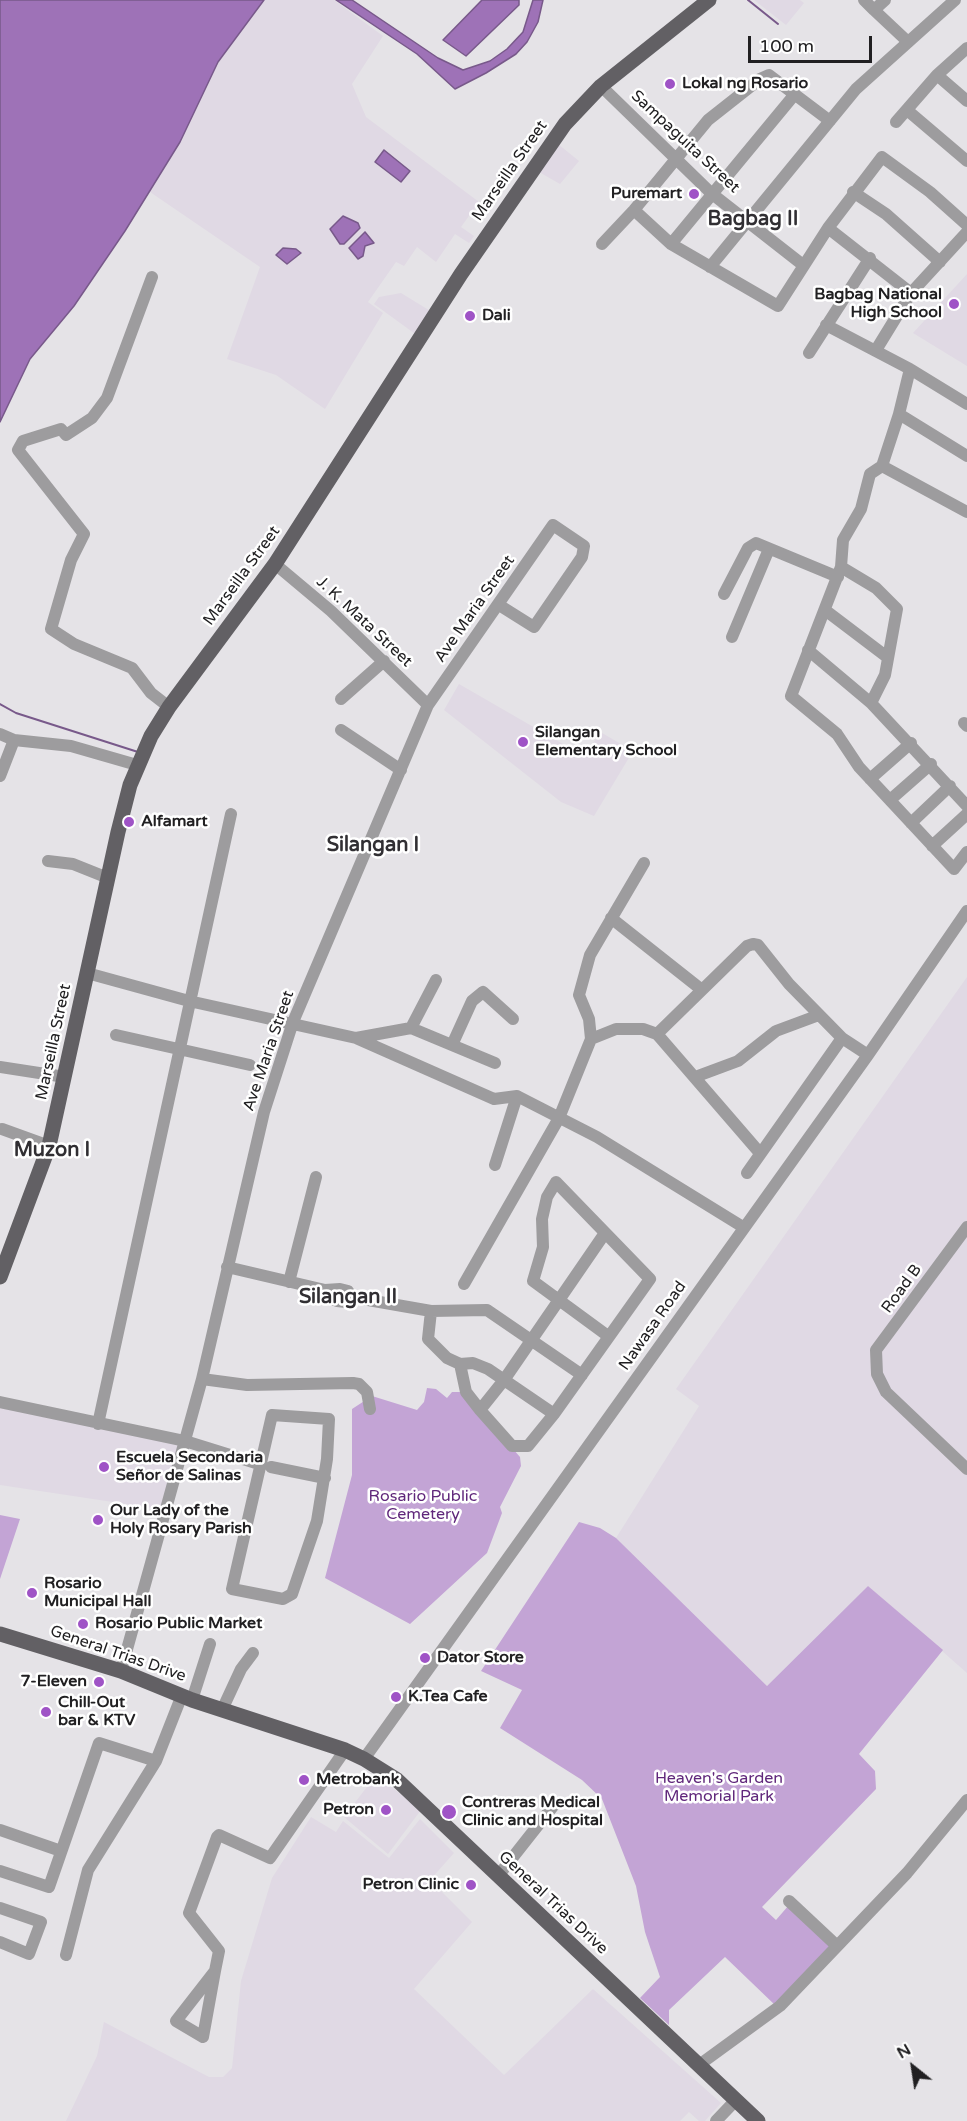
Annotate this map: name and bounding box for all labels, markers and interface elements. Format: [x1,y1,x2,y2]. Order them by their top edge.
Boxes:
scale bar [751,24,876,62]
text: 100 m [759,35,814,57]
place label: Lokal ng Rosario [682,74,808,94]
marker: Lokal ng Rosario [663,77,677,91]
street label: Sampaguita Street [627,87,743,197]
street label: Marseilla Street [468,117,552,225]
place label: Puremart [611,184,682,204]
marker: Puremart [687,187,701,201]
district label: Bagbag II [708,208,798,232]
place label: Bagbag National High School [814,285,942,323]
marker: Bagbag National High School [947,297,961,311]
place label: Dali [482,306,511,326]
marker: Dali [463,309,477,323]
street label: Marseilla Street [200,523,284,629]
street label: Ave Maria Street [431,552,519,666]
street label: J. K. Mata Street [312,573,416,671]
place label: Silangan Elementary School [535,723,677,761]
marker: Silangan Elementary School [516,735,530,749]
place label: Alfamart [141,812,208,832]
marker: Alfamart [122,815,136,829]
district label: Silangan I [327,834,419,858]
street label: Marseilla Street [32,982,76,1102]
street label: Ave Maria Street [239,988,299,1114]
district label: Muzon I [14,1139,90,1163]
street label: Road B [878,1261,926,1317]
street label: Nawasa Road [615,1278,691,1374]
district label: Silangan II [299,1286,397,1310]
place label: Escuela Secondaria Señor de Salinas [116,1448,263,1486]
marker: Escuela Secondaria Señor de Salinas [97,1460,111,1474]
park label: Rosario Public Cemetery [369,1487,477,1525]
place label: Our Lady of the Holy Rosary Parish [110,1501,252,1539]
marker: Our Lady of the Holy Rosary Parish [91,1513,105,1527]
place label: Rosario Municipal Hall [44,1574,152,1612]
marker: Rosario Municipal Hall [25,1586,39,1600]
place label: Rosario Public Market [95,1614,262,1634]
marker: Rosario Public Market [76,1617,90,1631]
street label: General Trias Drive [48,1622,188,1686]
place label: Dator Store [437,1648,524,1668]
marker: Dator Store [418,1651,432,1665]
place label: 7-Eleven [20,1672,87,1692]
marker: 7-Eleven [92,1675,106,1689]
place label: K.Tea Cafe [408,1687,488,1707]
marker: K.Tea Cafe [389,1690,403,1704]
place label: Chill-Out bar & KTV [58,1693,135,1731]
marker: Chill-Out bar & KTV [39,1705,53,1719]
park label: Heaven's Garden Memorial Park [655,1769,783,1807]
place label: Metrobank [316,1770,400,1790]
marker: Metrobank [297,1773,311,1787]
place label: Contreras Medical Clinic and Hospital [462,1793,603,1831]
place label: Petron [323,1800,374,1820]
marker: Petron [379,1803,393,1817]
marker: Contreras Medical Clinic and Hospital [440,1803,458,1821]
street label: General Trias Drive [494,1847,612,1959]
place label: Petron Clinic [362,1875,459,1895]
marker: Petron Clinic [464,1878,478,1892]
north arrow [883,2037,943,2097]
text: N [893,2040,915,2063]

